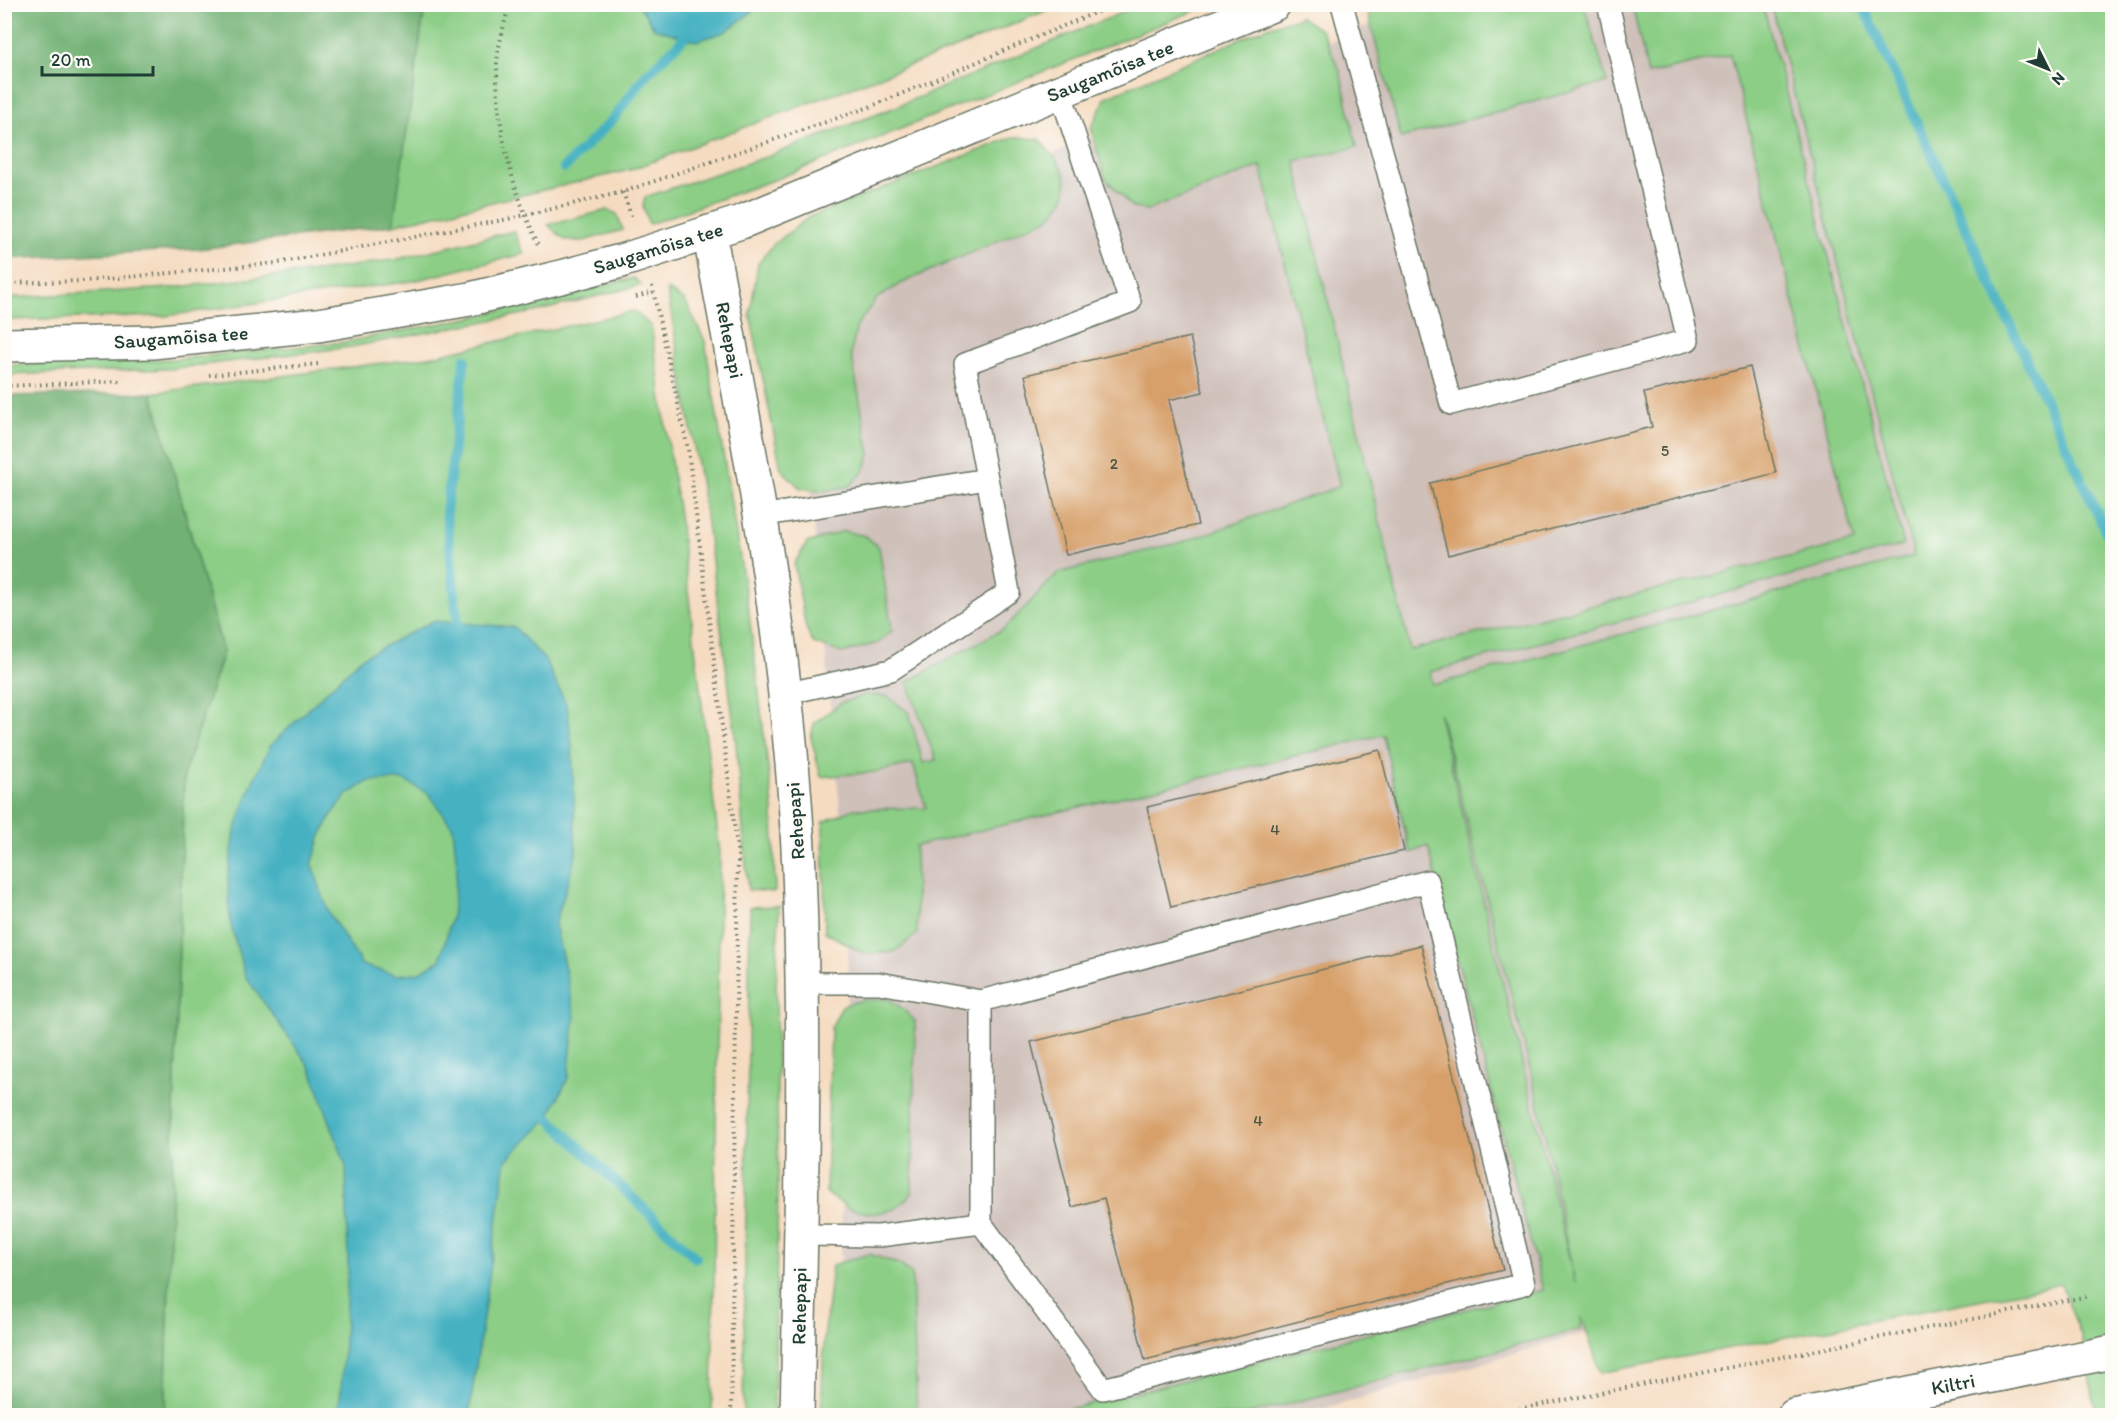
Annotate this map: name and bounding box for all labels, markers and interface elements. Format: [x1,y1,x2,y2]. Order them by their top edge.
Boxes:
street label: Saugamõisa tee [1043,35,1177,107]
scale bar [42,39,153,77]
north arrow [2018,39,2078,99]
text: 20 m [51,49,91,71]
text: N [2048,68,2069,89]
street label: Saugamõisa tee [590,217,726,279]
street label: Rehepapi [711,300,749,380]
street label: Saugamõisa tee [113,320,249,354]
house number: 5 [1661,441,1669,460]
house number: 2 [1110,454,1119,473]
street label: Rehepapi [780,781,810,861]
house number: 4 [1270,820,1280,839]
house number: 4 [1253,1111,1263,1130]
street label: Rehepapi [786,1267,812,1345]
street label: Kiltri [1929,1368,1977,1400]

